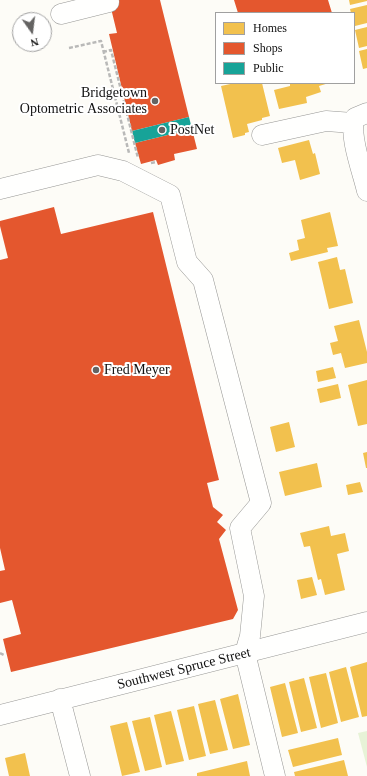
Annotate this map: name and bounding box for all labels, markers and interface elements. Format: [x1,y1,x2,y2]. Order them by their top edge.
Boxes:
north arrow [12,12,52,52]
legend [215,12,355,84]
text: Homes [253,21,287,35]
text: N [29,36,40,49]
text: Shops [253,41,282,55]
text: Public [253,61,284,75]
place label: Bridgetown Optometric Associates [20,85,147,118]
marker: Bridgetown Optometric Associates [150,96,160,106]
place label: PostNet [170,122,214,138]
marker: PostNet [157,125,167,135]
place label: Fred Meyer [104,362,170,378]
marker: Fred Meyer [91,365,101,375]
street label: Southwest Spruce Street [116,644,252,694]

